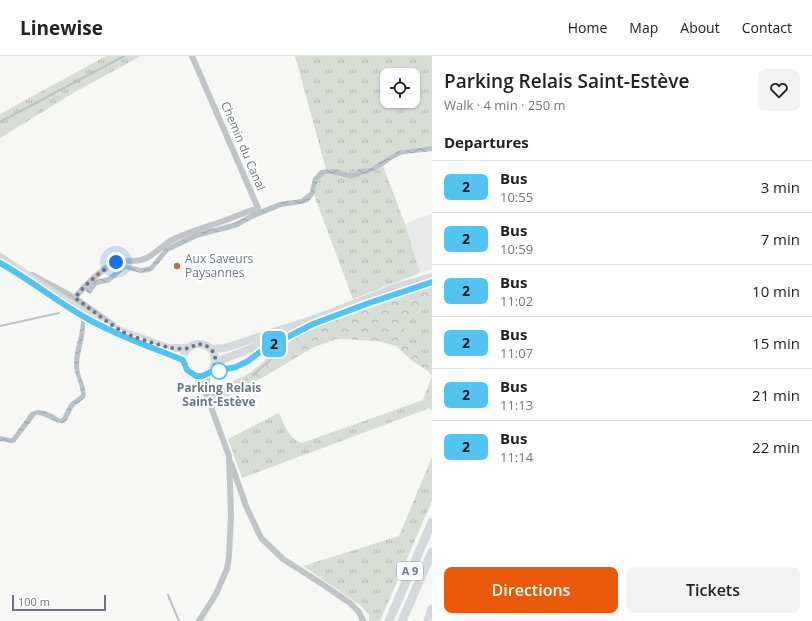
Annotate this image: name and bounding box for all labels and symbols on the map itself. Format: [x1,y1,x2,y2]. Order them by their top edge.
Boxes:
street label: Chemin du Canal [217,99,270,193]
place label: Aux Saveurs Paysannes [185,250,254,281]
your location [106,252,126,272]
marker: Aux Saveurs Paysannes [172,261,182,271]
line badge: 2 [261,331,287,357]
marker: Parking Relais Saint-Estève [210,362,228,380]
place label: Parking Relais Saint-Estève [177,379,261,410]
road number: A 9 [397,562,423,580]
scale bar [12,593,106,612]

